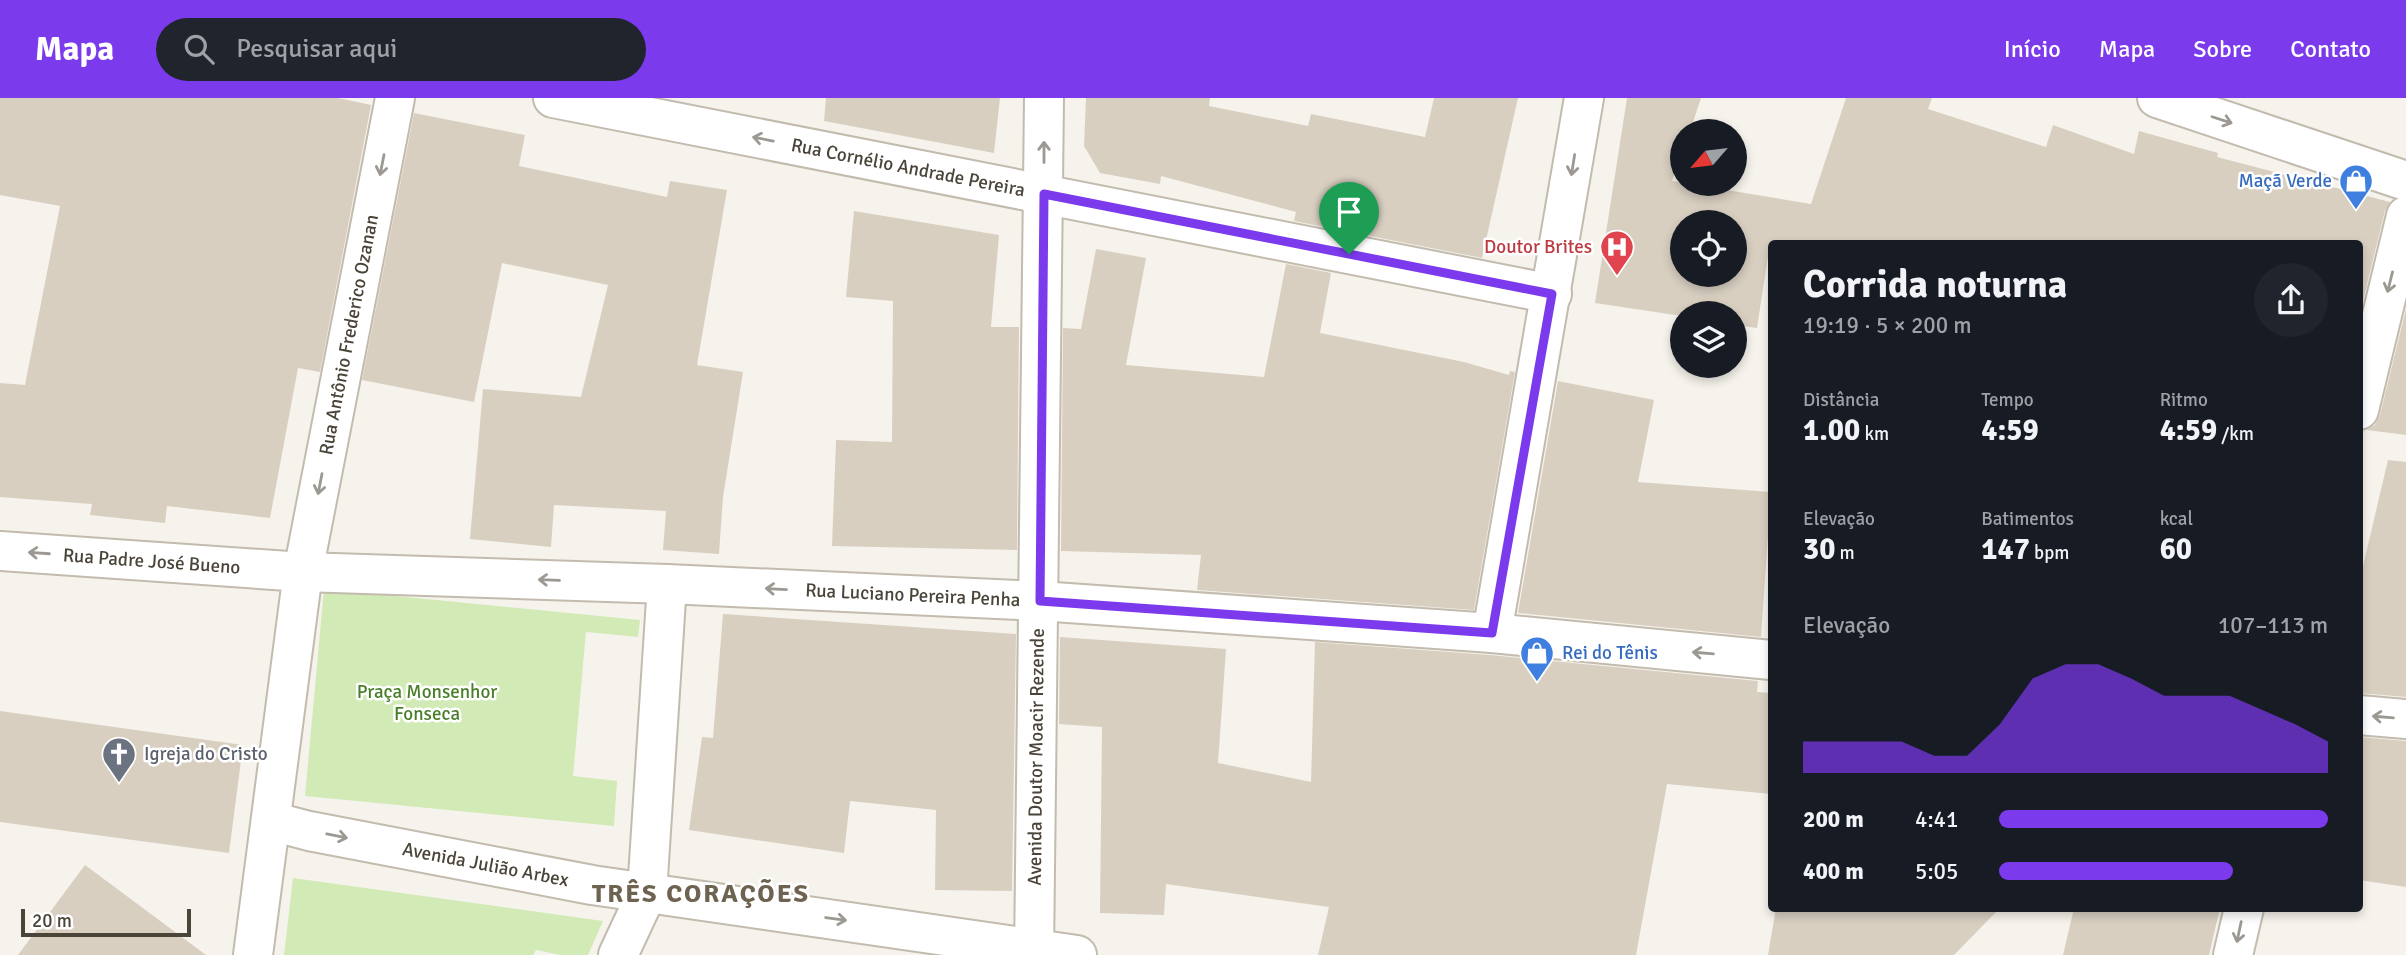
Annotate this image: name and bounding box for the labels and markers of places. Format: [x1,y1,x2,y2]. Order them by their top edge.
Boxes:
shop icon: Maçã Verde [2337,162,2375,211]
place label: Maçã Verde [2238,169,2332,193]
pin [1319,182,1379,254]
hospital icon: Doutor Brites [1598,228,1636,277]
place label: Doutor Brites [1484,235,1592,259]
shop icon: Rei do Tênis [1518,634,1556,683]
place label: Rei do Tênis [1562,641,1658,665]
church icon: Igreja do Cristo [100,735,138,784]
place label: Igreja do Cristo [144,742,268,766]

